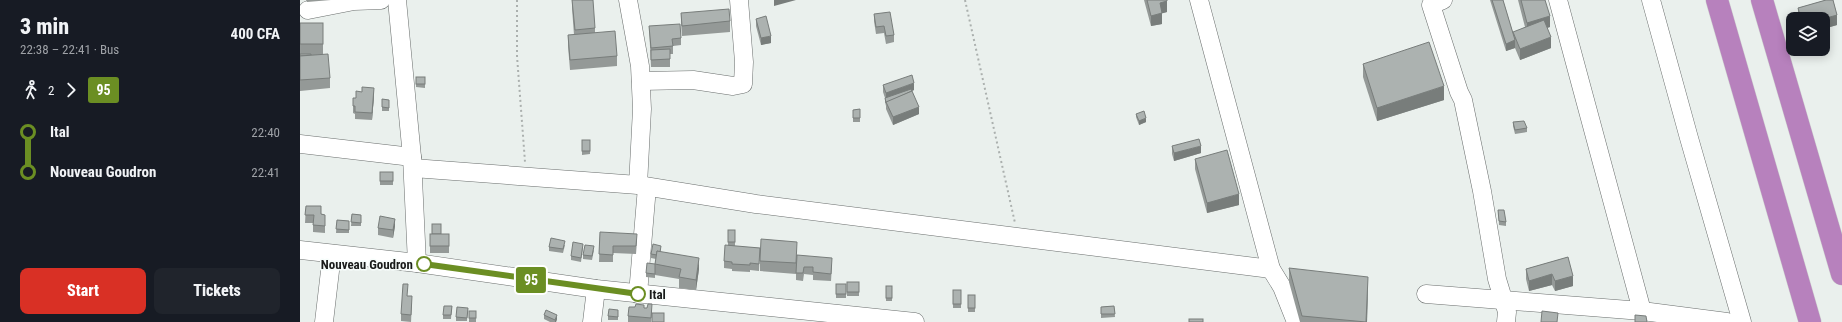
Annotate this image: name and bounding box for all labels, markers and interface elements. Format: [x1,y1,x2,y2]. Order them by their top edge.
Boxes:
map controls [1786,12,1830,56]
button: layers [1786,12,1830,56]
text: 3 min [20,14,69,39]
text: 400 CFA [231,25,280,43]
text: 22:38 – 22:41 · Bus [20,42,119,57]
icon: walk [20,79,42,101]
icon: forward [60,79,82,101]
text: 95 [96,82,111,98]
text: 2 [48,83,54,98]
text: Ital [50,123,70,141]
text: 22:40 [251,125,280,140]
text: Nouveau Goudron [50,163,156,181]
text: 22:41 [251,165,280,180]
marker: Nouveau Goudron [416,256,432,272]
place label: Nouveau Goudron [321,257,413,272]
line badge: 95 [513,267,549,293]
button: Start [20,268,146,314]
button: Tickets [154,268,280,314]
text: 95 [524,272,538,288]
marker: Ital [630,286,646,302]
place label: Ital [649,287,666,302]

